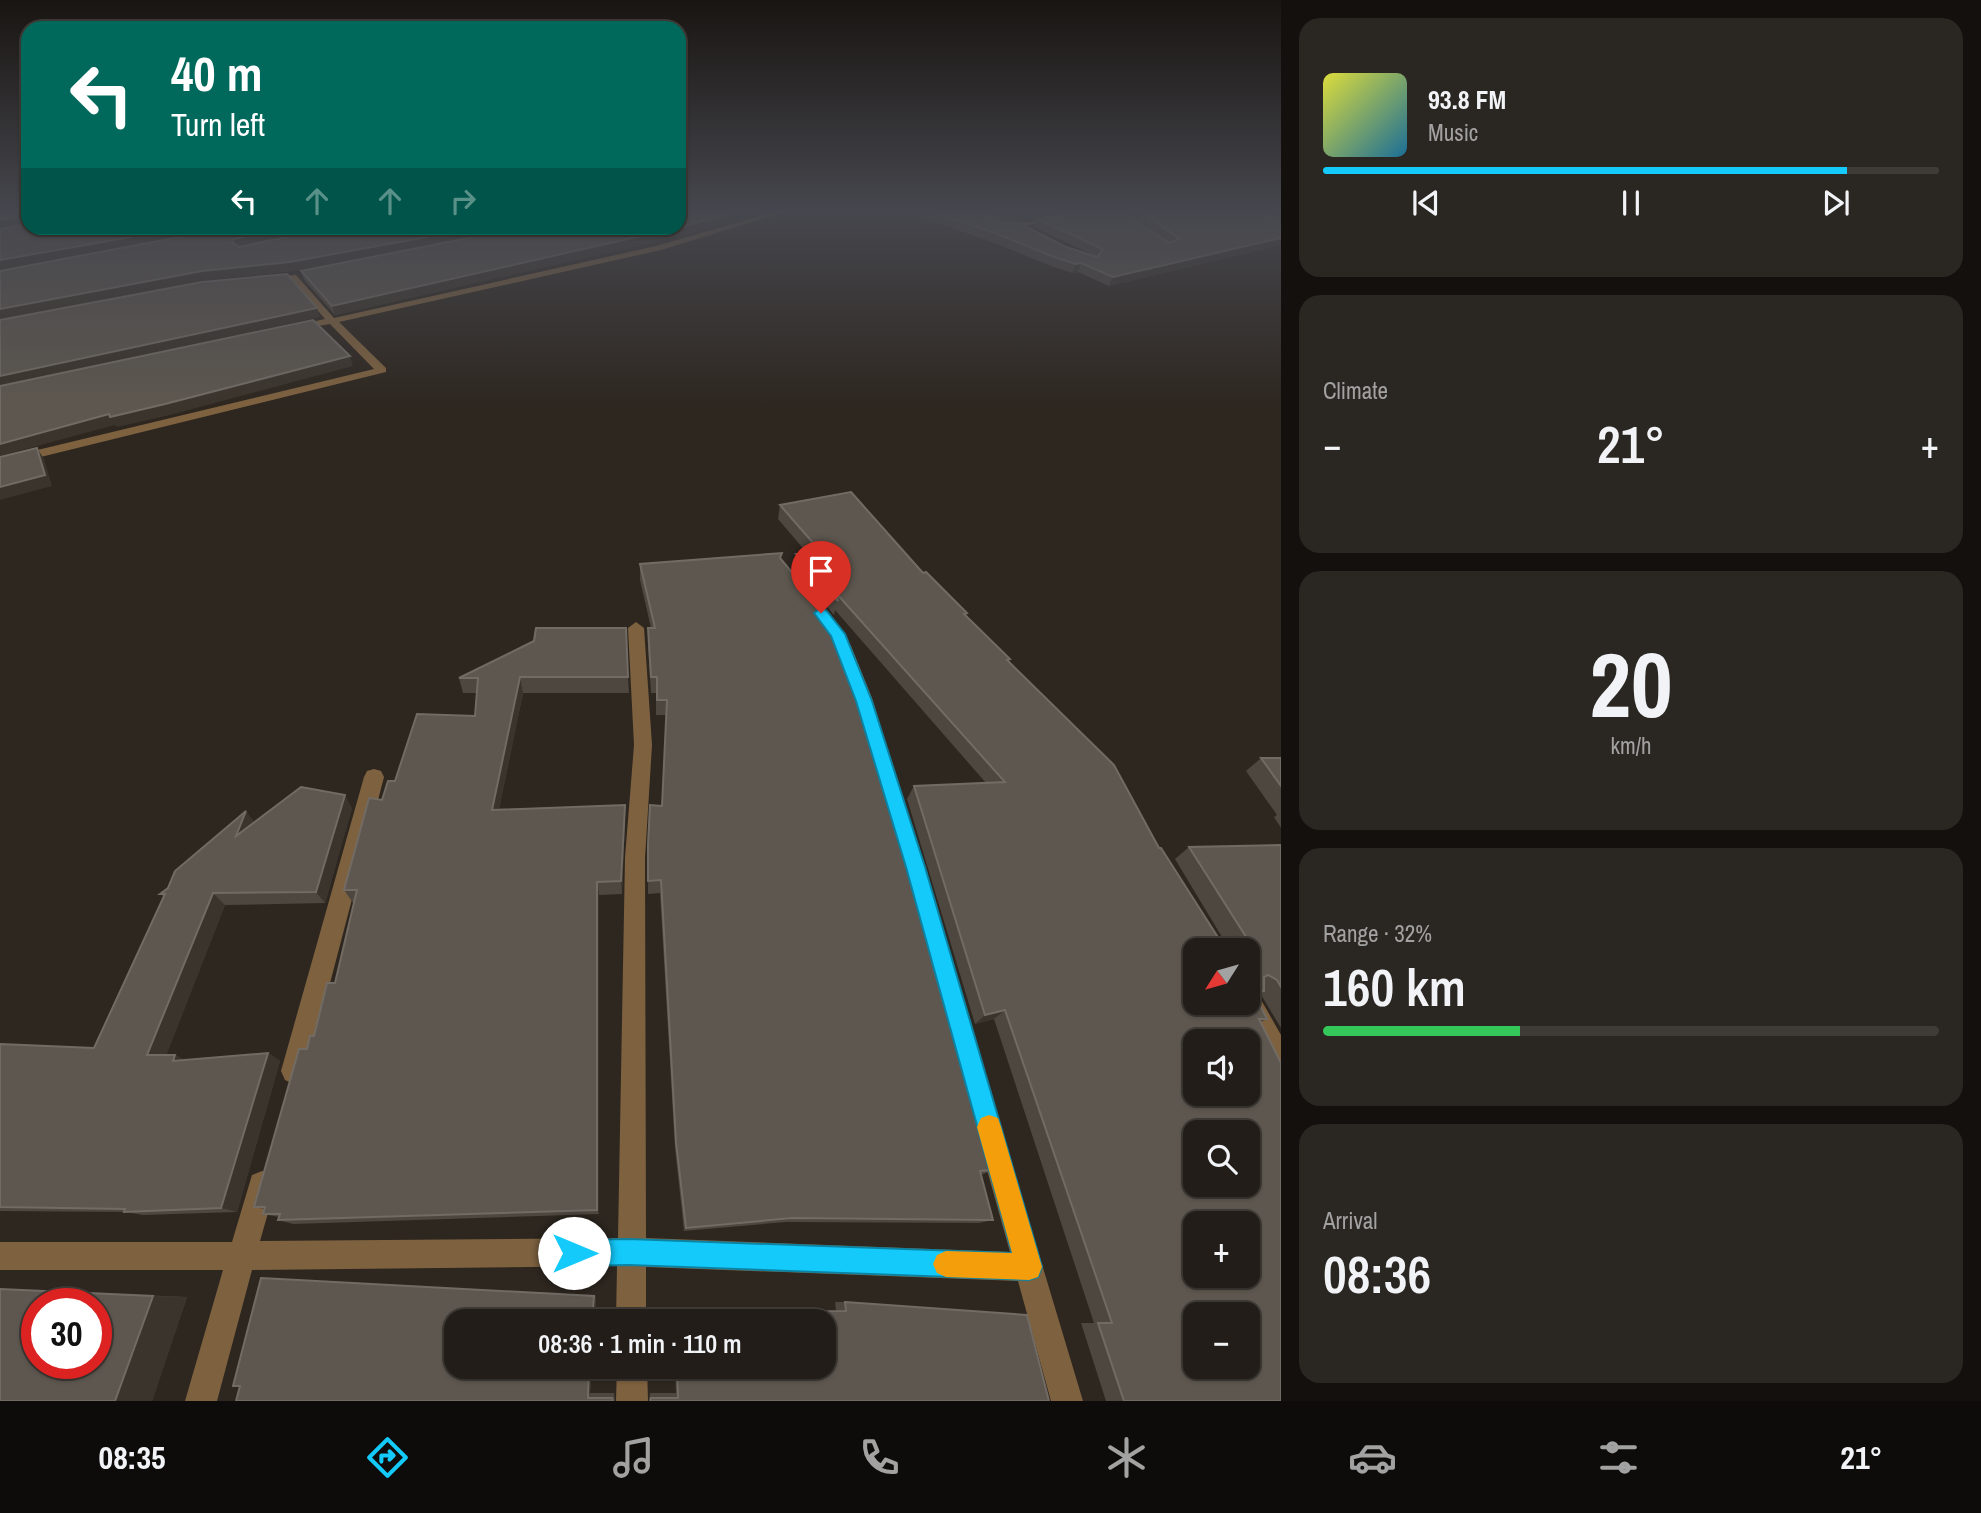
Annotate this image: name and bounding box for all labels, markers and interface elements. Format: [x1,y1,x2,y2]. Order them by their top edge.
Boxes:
text: 40 m [171,40,263,106]
icon: left [56,49,147,140]
text: 93.8 FM [1428,82,1506,117]
text: Turn left [171,103,265,146]
text: Music [1428,117,1478,148]
icon: left [225,182,263,220]
icon: ahead [298,182,336,220]
icon: ahead [371,182,409,220]
icon: right [444,182,482,220]
icon: previous [1407,184,1445,222]
icon: pause [1612,184,1650,222]
icon: next [1817,184,1855,222]
text: Climate [1323,375,1388,406]
text: 21° [1597,409,1665,479]
text: − [1323,419,1341,470]
text: + [1921,419,1939,470]
pin [791,541,851,613]
icon: arrive [802,552,840,590]
text: 20 [1590,623,1673,745]
text: km/h [1611,730,1651,761]
text: Range · 32% [1323,918,1432,949]
north arrow [1183,938,1260,1015]
map controls [1183,938,1260,1379]
text: 160 km [1323,952,1466,1022]
button: sound [1183,1029,1260,1106]
button: search [1183,1120,1260,1197]
text: Arrival [1323,1205,1378,1236]
button: + [1183,1211,1260,1288]
position arrow [537,1216,611,1290]
text: 08:36 [1323,1239,1431,1309]
speed limit sign: 30 [21,1288,112,1379]
button: − [1183,1302,1260,1379]
text: 08:36 · 1 min · 110 m [538,1326,742,1361]
icon: directions [363,1433,412,1482]
icon: music [609,1433,658,1482]
icon: phone [855,1433,904,1482]
icon: climate [1102,1433,1151,1482]
icon: car [1348,1433,1397,1482]
icon: filters [1594,1433,1643,1482]
text: 08:35 [99,1436,166,1479]
text: 21° [1840,1436,1882,1479]

